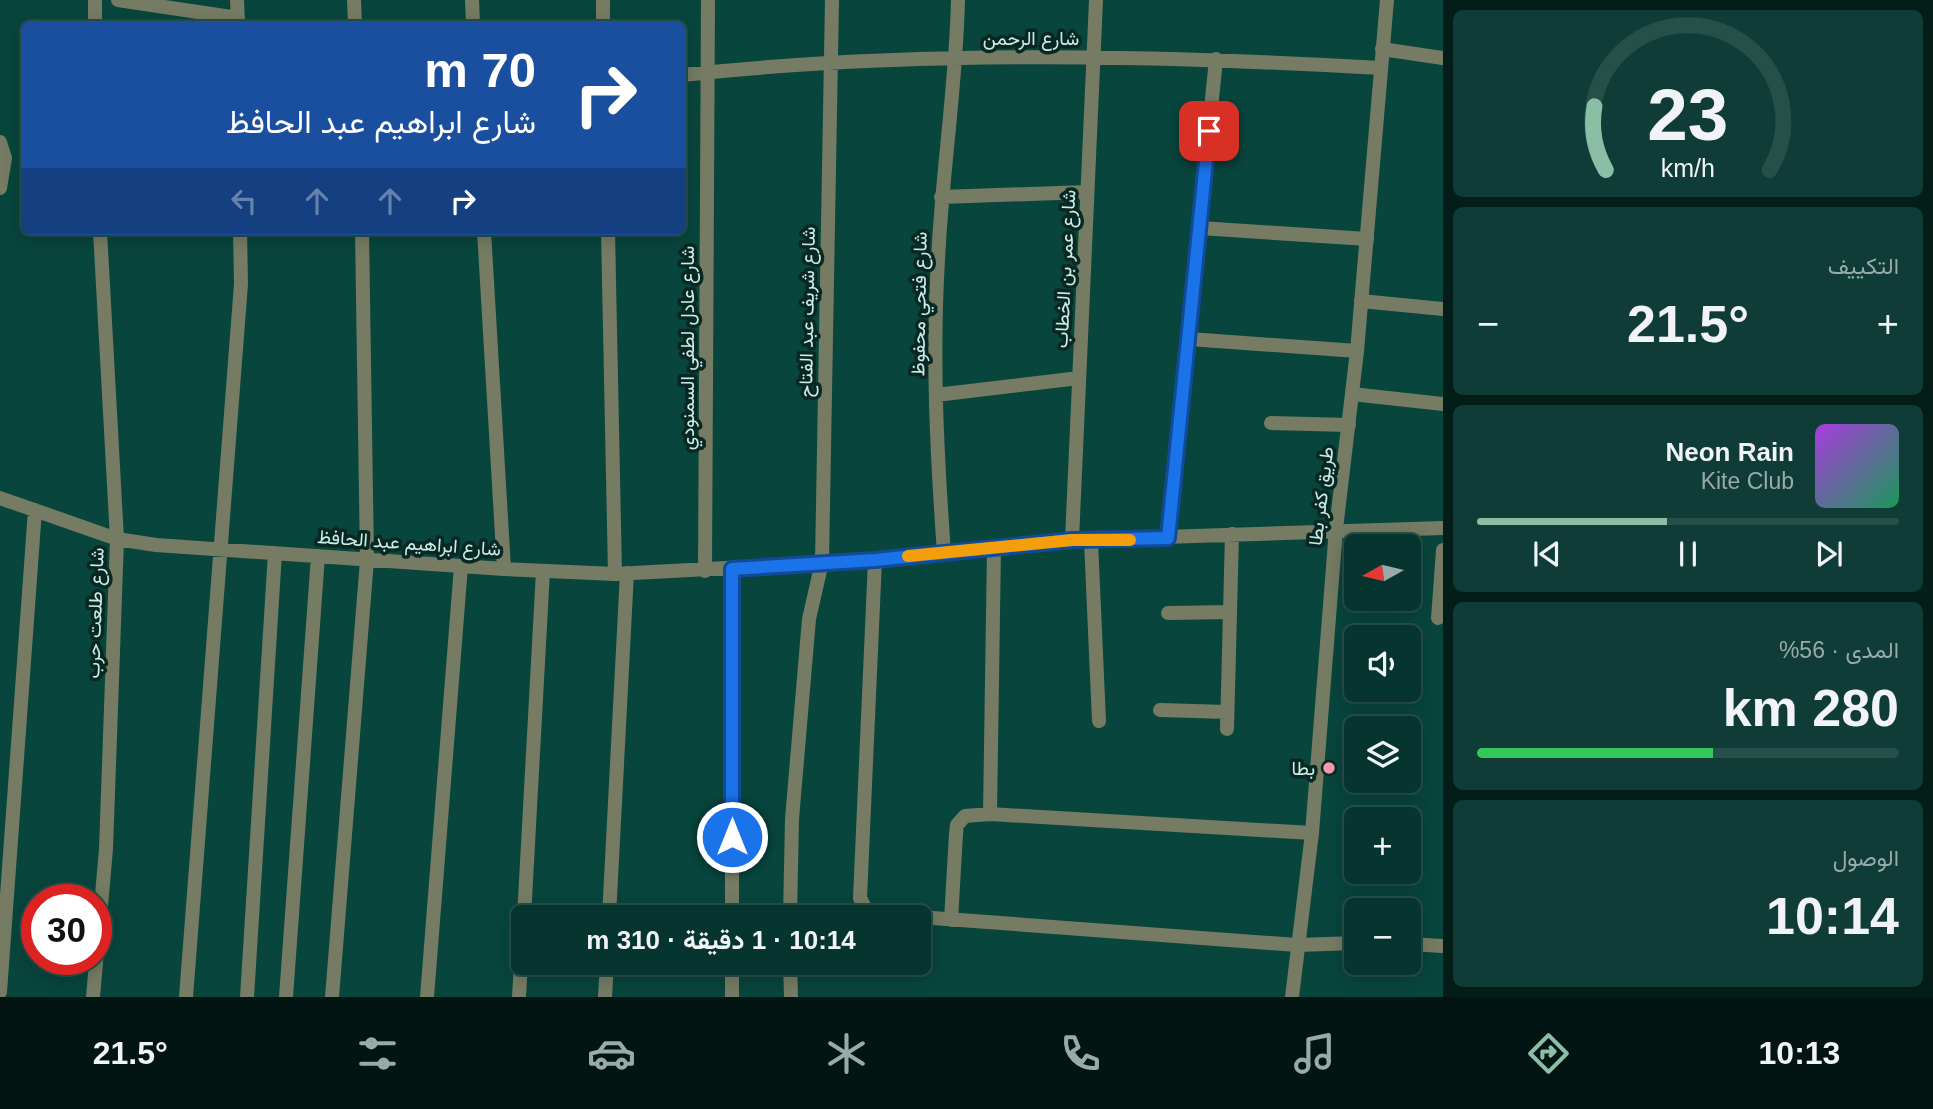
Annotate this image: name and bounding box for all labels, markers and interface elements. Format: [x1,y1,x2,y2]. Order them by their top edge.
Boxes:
street label: شارع الرحمن [983,28,1079,51]
text: 70 m [424,43,536,97]
icon: right [560,49,651,140]
text: 23 [1648,74,1728,155]
pin [1179,101,1239,161]
text: شارع ابراهيم عبد الحافظ [226,104,536,140]
icon: arrive [1190,112,1228,150]
text: km/h [1661,154,1715,182]
icon: left [225,182,263,220]
icon: ahead [298,182,336,220]
icon: ahead [371,182,409,220]
icon: right [444,182,482,220]
street label: شارع عمر بن الخطاب [1050,189,1082,349]
street label: شارع شريف عبد الفتاح [795,226,821,398]
street label: شارع فتحي محفوظ [907,232,936,377]
street label: شارع عادل لطفي السمنودي [677,246,703,450]
text: التكييف [1828,253,1899,279]
text: 21.5° [1627,295,1749,353]
text: − [1477,303,1499,345]
text: + [1877,303,1899,345]
text: Neon Rain [1665,437,1794,467]
street label: طريق كفر بطا [1305,445,1338,547]
text: Kite Club [1701,468,1794,494]
street label: شارع ابراهيم عبد الحافظ [316,526,502,562]
north arrow [1344,534,1421,611]
map controls [1344,534,1421,975]
icon: previous [1528,535,1566,573]
icon: pause [1669,535,1707,573]
icon: next [1810,535,1848,573]
street label: شارع طلعت حرب [82,547,110,679]
button: sound [1344,625,1421,702]
text: المدى · 56% [1779,637,1899,663]
text: 280 km [1723,679,1899,737]
button: layers [1344,716,1421,793]
place label: بطا [1292,758,1315,780]
marker: بطا [1321,760,1337,776]
position arrow [695,800,769,874]
button: + [1344,807,1421,884]
text: الوصول [1833,845,1899,871]
speed limit sign: 30 [21,884,112,975]
text: 10:14 [1766,887,1899,945]
button: − [1344,898,1421,975]
text: 10:14 · 1 دقيقة · 310 m [586,925,856,955]
icon: filters [353,1029,402,1078]
icon: car [587,1029,636,1078]
icon: climate [822,1029,871,1078]
icon: phone [1056,1029,1105,1078]
icon: music [1290,1029,1339,1078]
icon: directions [1524,1029,1573,1078]
text: 21.5° [93,1035,168,1071]
text: 10:13 [1759,1035,1840,1071]

